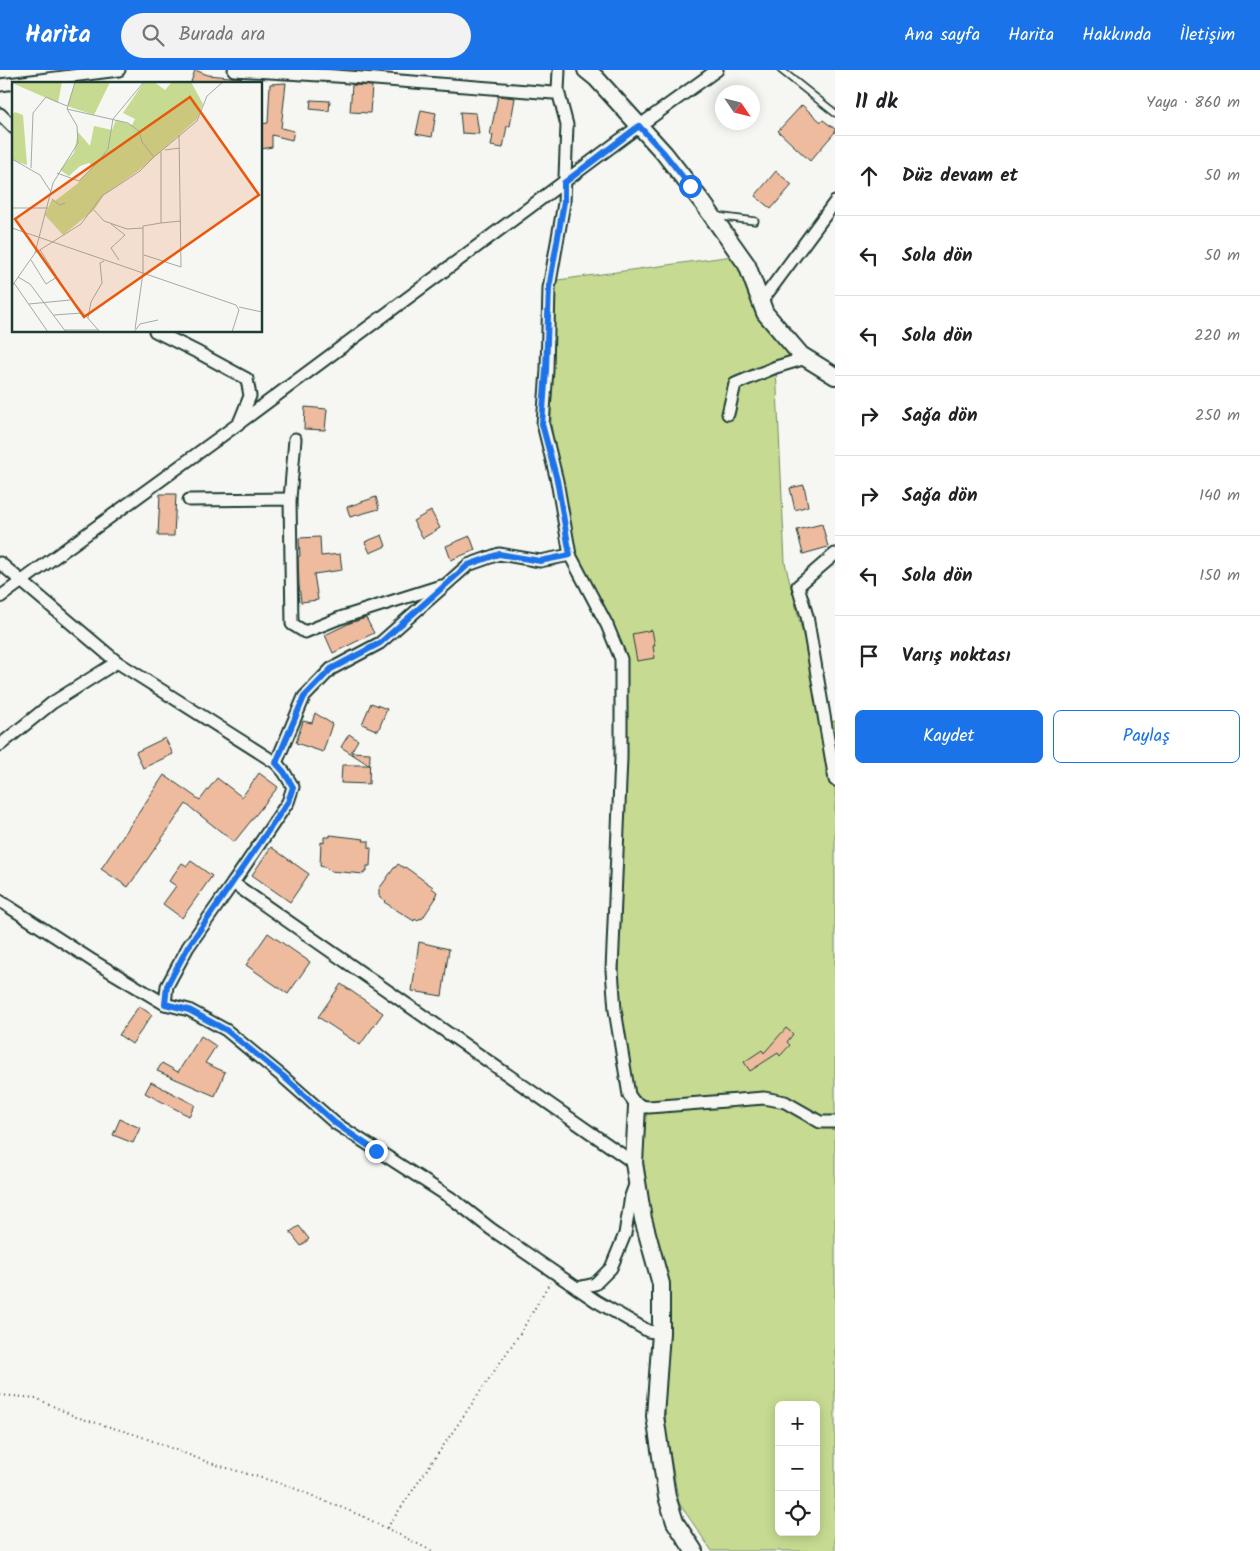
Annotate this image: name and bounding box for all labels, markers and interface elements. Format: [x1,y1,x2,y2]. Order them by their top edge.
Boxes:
search box [121,13,471,58]
text: Harita [25,16,91,55]
text: Burada ara [179,20,265,50]
icon: search [139,21,167,49]
text: Ana sayfa [904,21,980,50]
text: Harita [1008,21,1054,50]
text: Hakkında [1082,21,1151,50]
text: İletişim [1179,21,1235,50]
inset map [12,82,262,332]
north arrow [715,85,760,130]
text: 11 dk [855,86,897,119]
text: Yaya · 860 m [1146,90,1240,115]
text: Düz devam et [902,161,1018,191]
icon: ahead [855,162,883,190]
text: 50 m [1204,163,1240,188]
route start [679,175,702,198]
text: Sola dön [902,241,973,271]
icon: left [855,242,883,270]
text: 50 m [1204,243,1240,268]
text: Sola dön [902,321,973,351]
icon: left [855,322,883,350]
text: 220 m [1194,323,1240,348]
text: Sağa dön [902,401,978,431]
icon: right [855,402,883,430]
text: 250 m [1195,403,1240,428]
text: Sağa dön [902,481,978,511]
icon: right [855,482,883,510]
text: 140 m [1199,483,1240,508]
text: Sola dön [902,561,973,591]
icon: left [855,562,883,590]
text: 150 m [1199,563,1240,588]
text: Varış noktası [902,641,1010,671]
icon: arrive [855,642,883,670]
button: Kaydet [855,710,1043,763]
button: Paylaş [1053,710,1240,763]
route end [365,1140,388,1163]
map controls [775,1401,820,1536]
button: + [775,1401,820,1446]
button: − [775,1446,820,1491]
button: locate [775,1491,820,1536]

